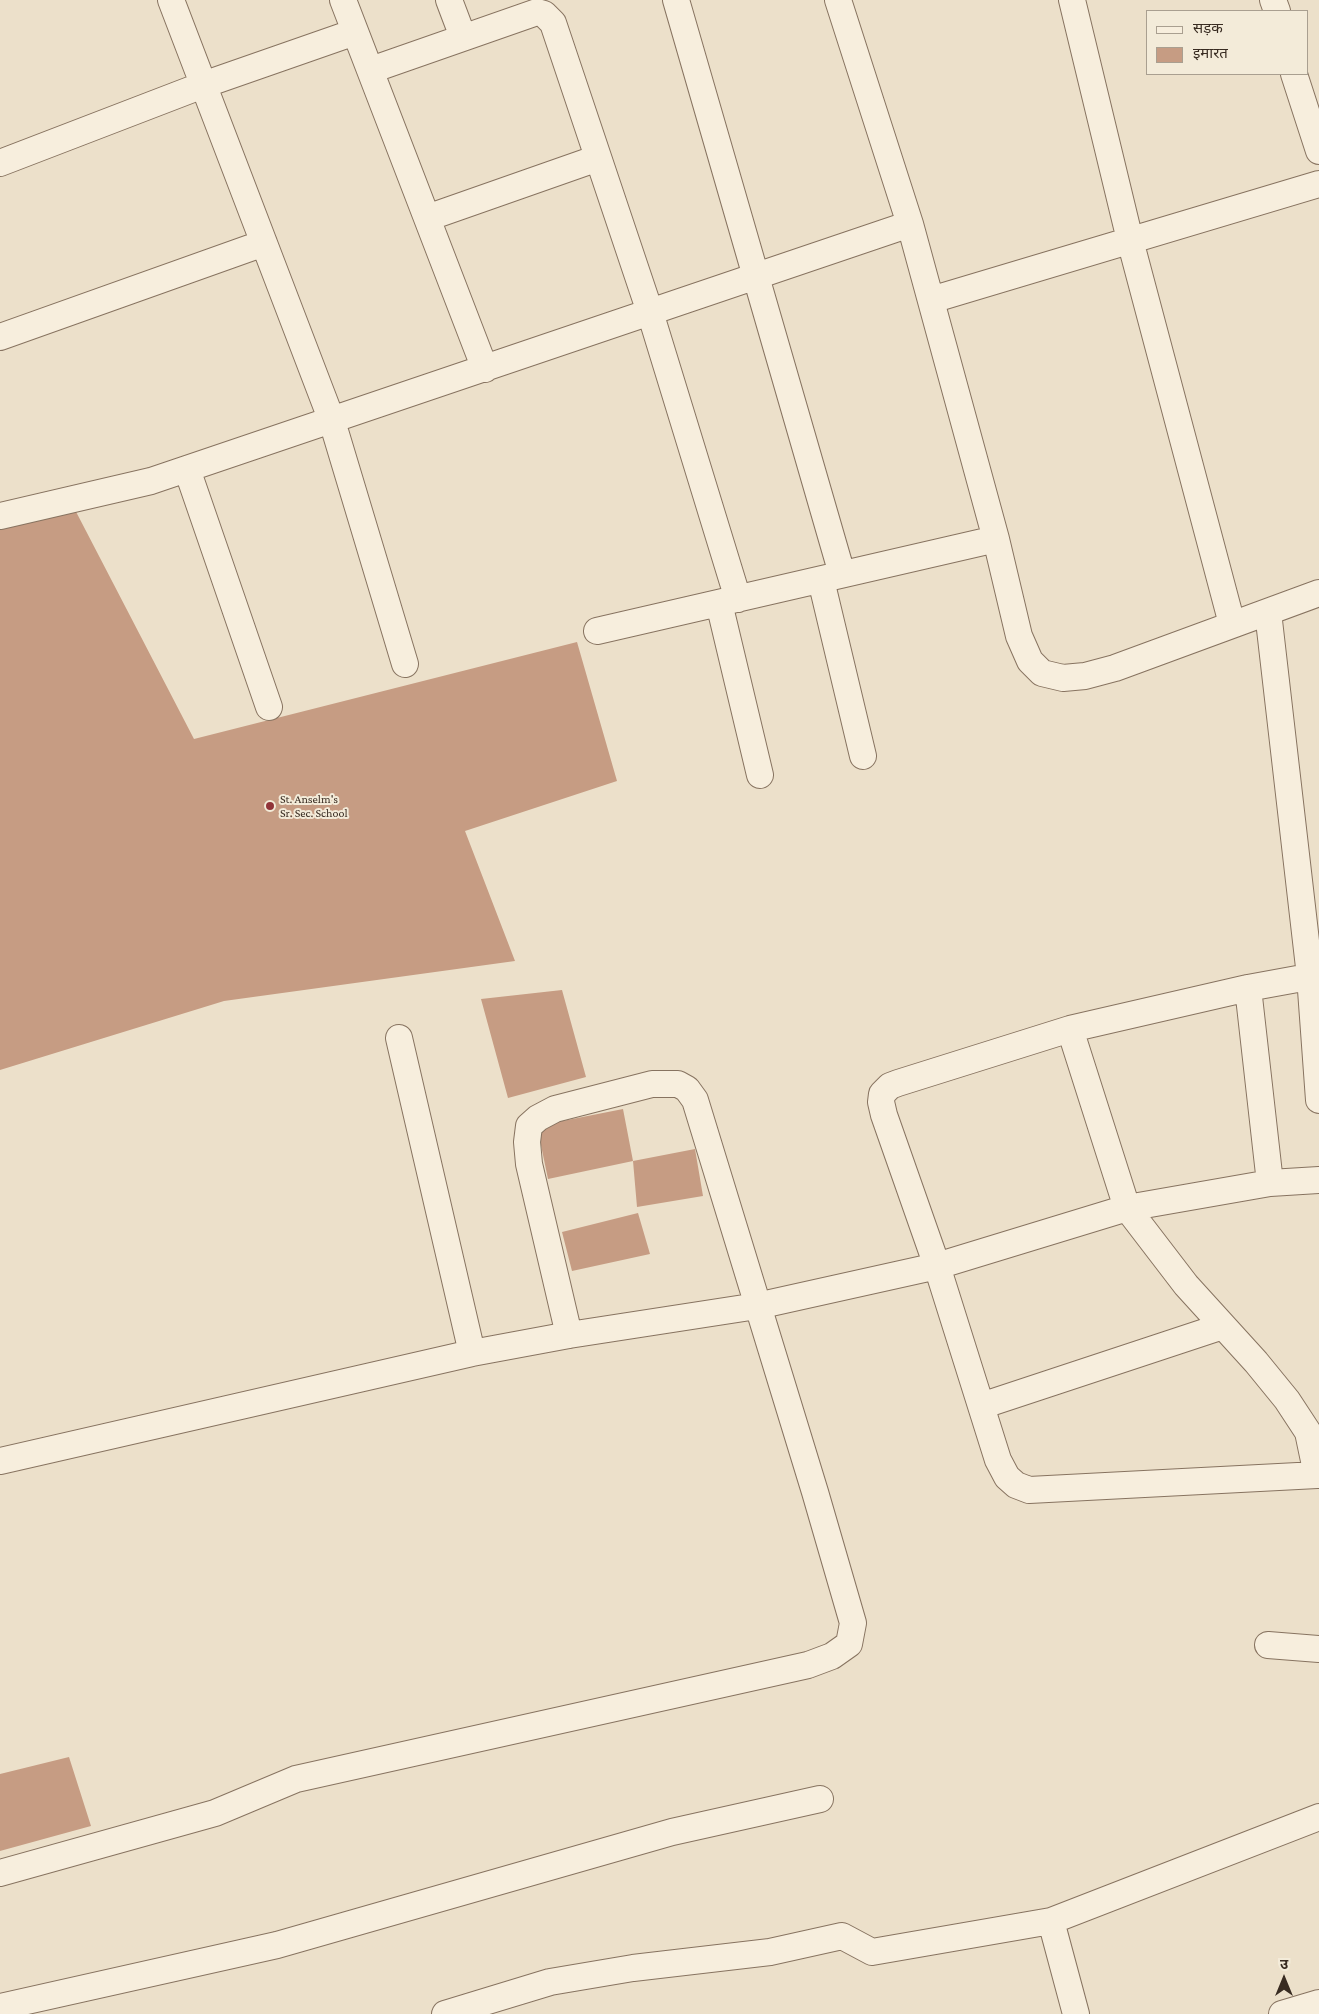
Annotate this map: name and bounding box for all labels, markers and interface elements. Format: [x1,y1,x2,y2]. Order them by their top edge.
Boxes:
legend [1146,10,1309,75]
text: सड़क [1193,20,1223,36]
text: इमारत [1193,45,1228,61]
place label: St. Anselm's Sr. Sec. School [280,792,348,820]
marker: St. Anselm's Sr. Sec. School [264,800,276,812]
north arrow [1259,1954,1309,2004]
text: उ [1280,1956,1288,1972]

